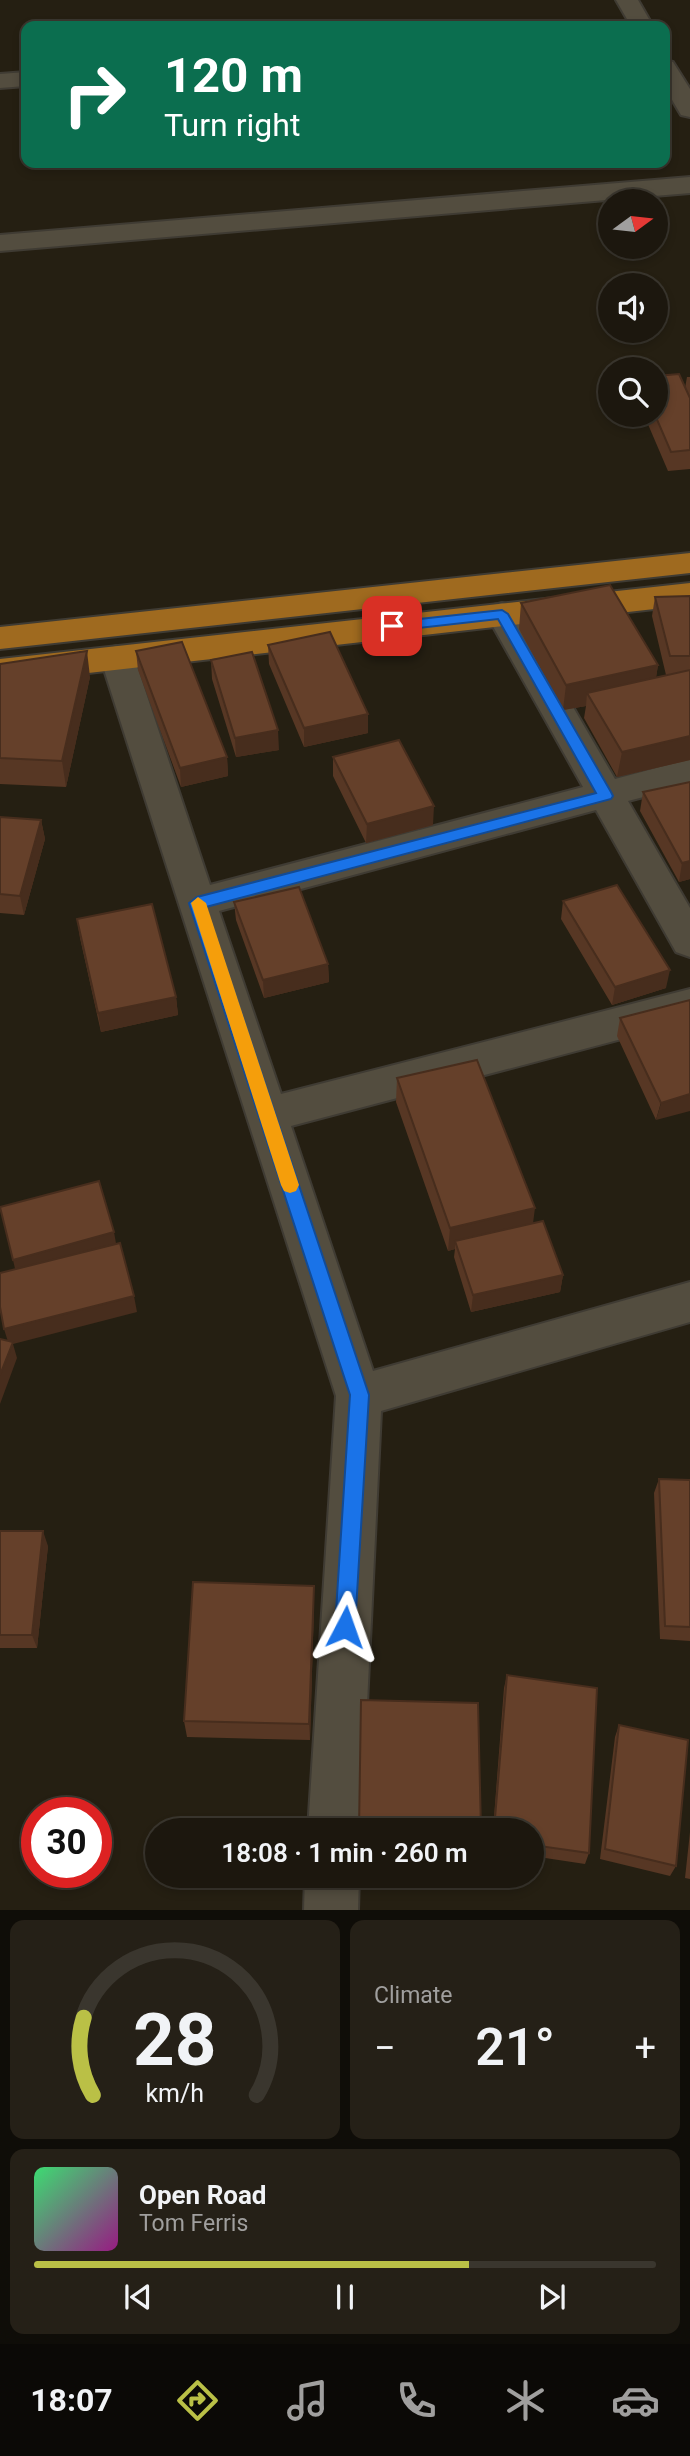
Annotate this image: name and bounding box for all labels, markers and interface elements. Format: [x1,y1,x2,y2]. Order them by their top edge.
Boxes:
text: 120 m [164,47,303,104]
icon: right [49,49,140,140]
text: Turn right [164,106,300,144]
north arrow [598,189,668,259]
map controls [598,189,668,427]
button: sound [598,273,668,343]
button: search [598,357,668,427]
pin [362,596,422,656]
icon: arrive [373,607,411,645]
position arrow [308,1590,382,1664]
speed limit sign: 30 [21,1797,112,1888]
text: 18:08 · 1 min · 260 m [221,1838,468,1868]
text: Climate [374,1982,453,2009]
text: 28 [133,1998,217,2084]
text: 21° [475,2017,555,2078]
text: − [374,2026,396,2070]
text: + [634,2026,656,2070]
text: km/h [146,2079,204,2108]
text: Open Road [139,2180,267,2210]
text: Tom Ferris [139,2210,248,2237]
icon: previous [119,2278,157,2316]
icon: pause [326,2278,364,2316]
icon: next [533,2278,571,2316]
icon: directions [173,2376,222,2425]
icon: music [283,2376,332,2425]
icon: phone [392,2376,441,2425]
icon: climate [501,2376,550,2425]
icon: car [611,2376,660,2425]
text: 18:07 [30,2381,113,2419]

